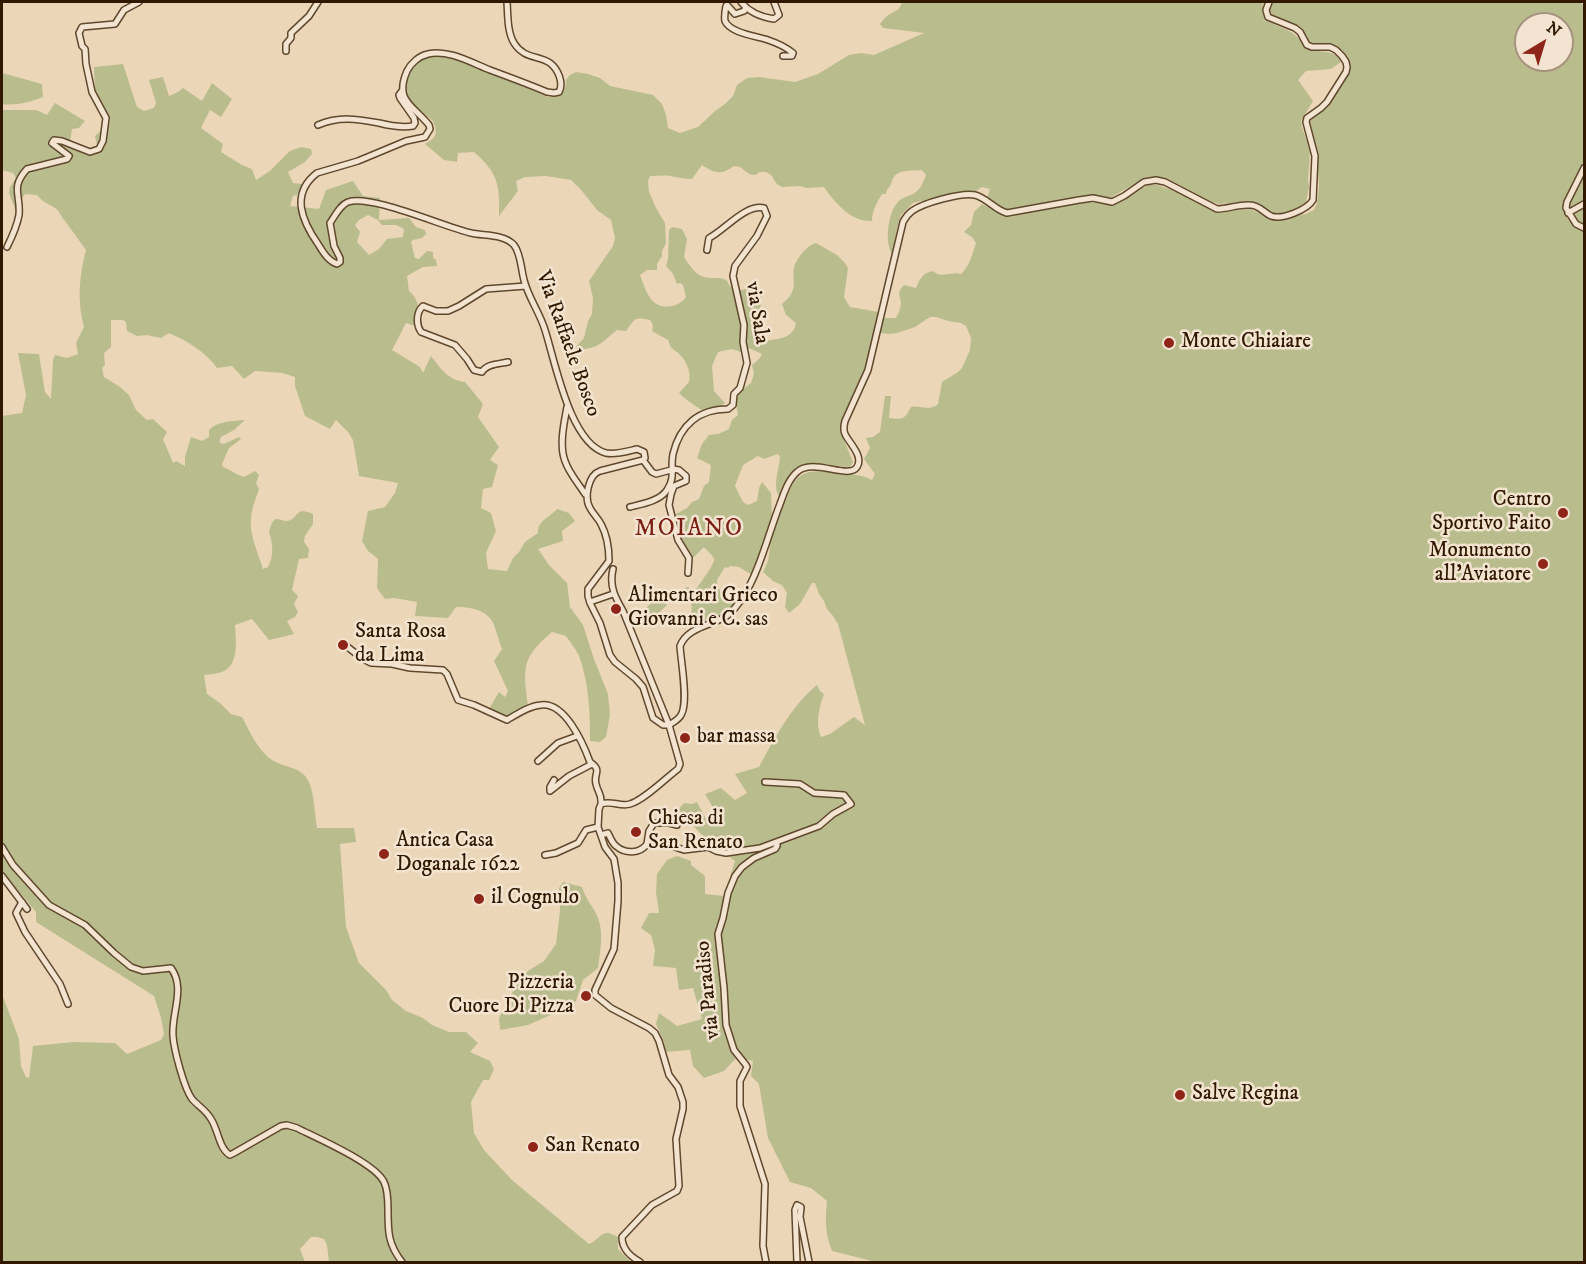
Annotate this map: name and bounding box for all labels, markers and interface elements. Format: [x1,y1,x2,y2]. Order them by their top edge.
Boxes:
north arrow [1514,12,1574,72]
text: N [1543,17,1565,41]
street label: Via Raffaele Bosco [529,268,605,420]
street label: via Sala [739,280,773,346]
place label: Monte Chiaiare [1181,330,1311,356]
marker: Monte Chiaiare [1162,336,1176,350]
place label: Centro Sportivo Faito [1432,488,1551,538]
marker: Centro Sportivo Faito [1556,506,1570,520]
district label: MOIANO [634,516,744,544]
place label: Monumento all'Aviatore [1429,539,1531,589]
marker: Monumento all'Aviatore [1536,557,1550,571]
place label: Alimentari Grieco Giovanni e C. sas [628,584,778,634]
marker: Alimentari Grieco Giovanni e C. sas [609,602,623,616]
place label: Santa Rosa da Lima [355,620,446,670]
marker: Santa Rosa da Lima [336,638,350,652]
place label: bar massa [697,725,776,751]
marker: bar massa [678,731,692,745]
place label: Chiesa di San Renato [648,807,743,857]
marker: Chiesa di San Renato [629,825,643,839]
place label: Antica Casa Doganale 1622 [396,829,520,879]
marker: Antica Casa Doganale 1622 [377,847,391,861]
place label: il Cognulo [491,886,579,912]
marker: il Cognulo [472,892,486,906]
street label: via Paradiso [691,939,727,1041]
place label: Pizzeria Cuore Di Pizza [448,971,574,1021]
marker: Pizzeria Cuore Di Pizza [579,989,593,1003]
place label: Salve Regina [1192,1082,1299,1108]
marker: Salve Regina [1173,1088,1187,1102]
place label: San Renato [545,1134,640,1160]
marker: San Renato [526,1140,540,1154]

